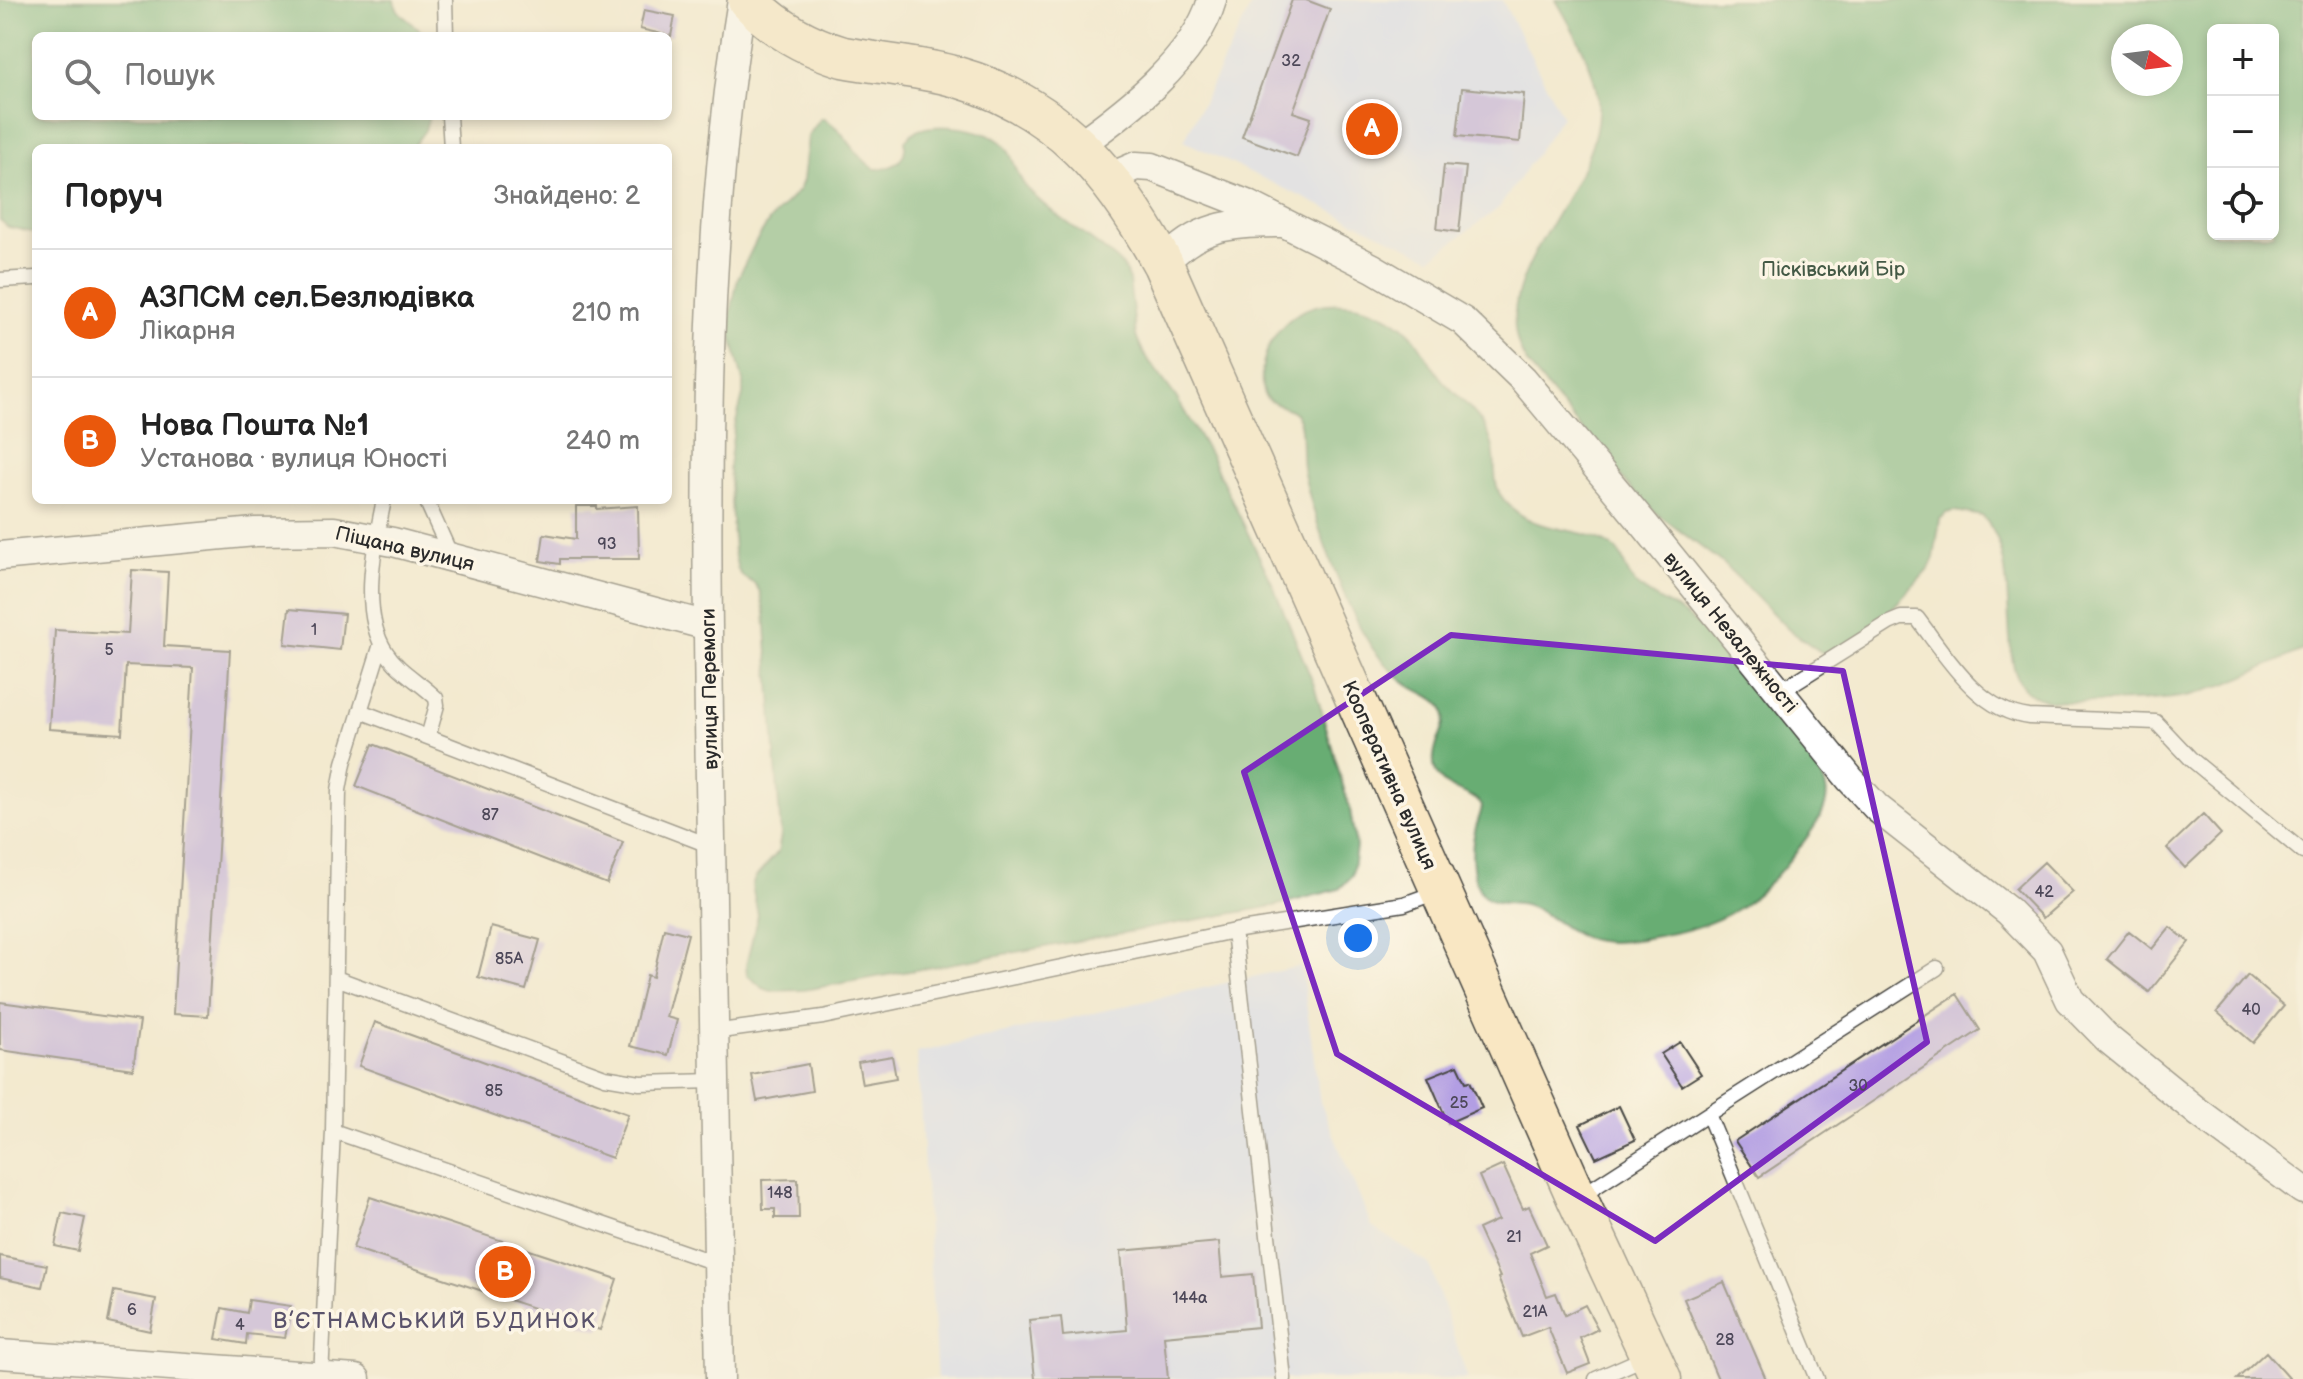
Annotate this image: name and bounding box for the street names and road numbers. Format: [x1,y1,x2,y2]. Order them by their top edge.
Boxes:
street label: Піщана вулиця [333,521,477,577]
street label: вулиця Незалежності [1658,547,1803,718]
street label: вулиця Перемоги [697,608,723,770]
street label: Кооперативна вулиця [1337,677,1442,874]

